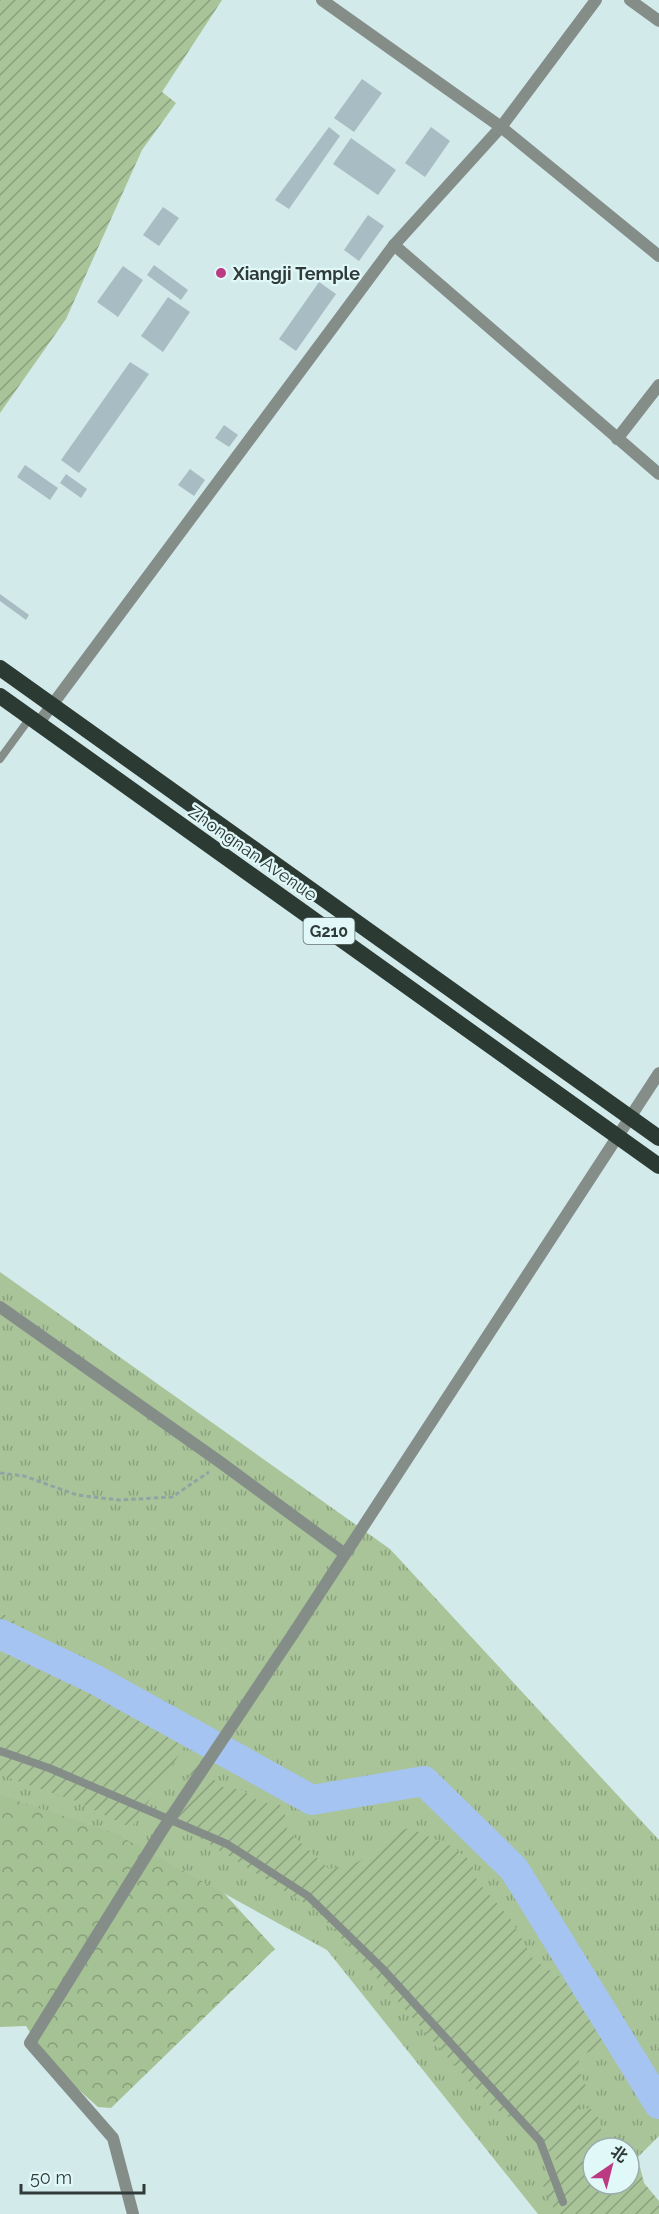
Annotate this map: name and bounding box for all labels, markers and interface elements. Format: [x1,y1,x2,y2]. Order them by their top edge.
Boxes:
place label: Xiangji Temple [232,263,360,284]
marker: Xiangji Temple [214,266,228,280]
street label: Zhongnan Avenue [185,801,322,905]
road number: G210 [304,918,354,944]
north arrow [581,2136,641,2196]
text: 北 [607,2142,631,2166]
scale bar [21,2157,144,2195]
text: 50 m [30,2167,72,2188]

